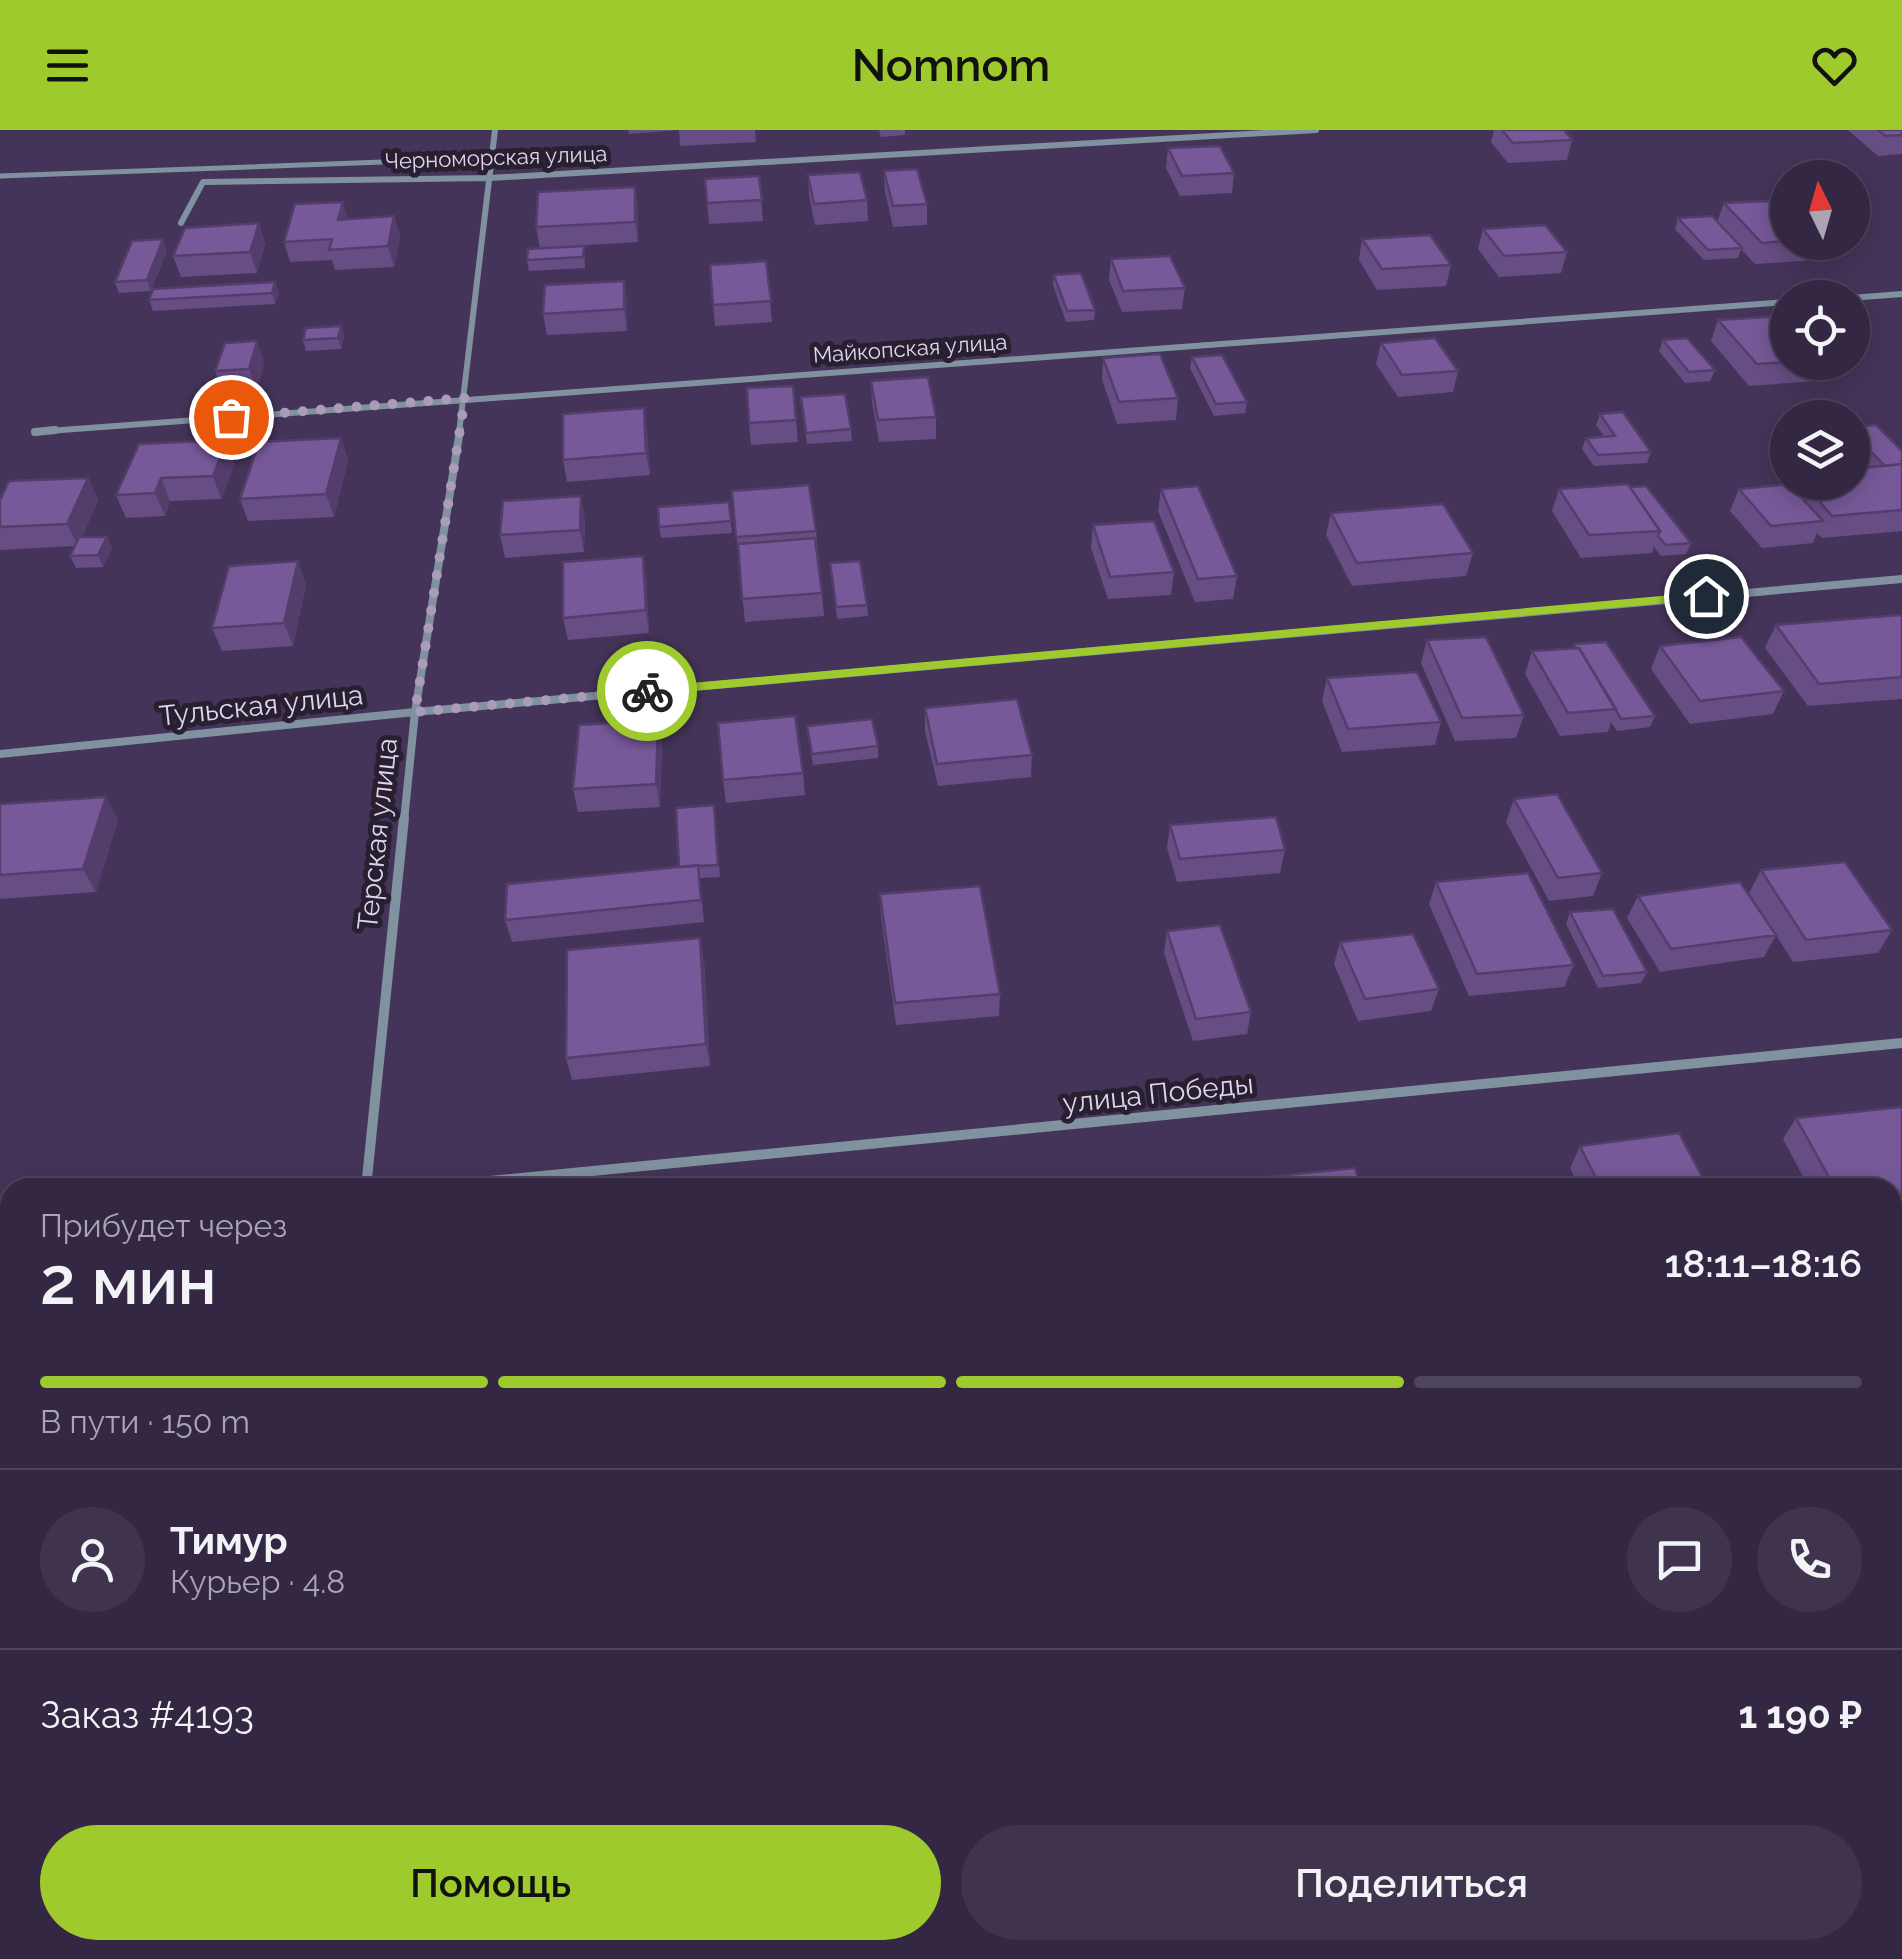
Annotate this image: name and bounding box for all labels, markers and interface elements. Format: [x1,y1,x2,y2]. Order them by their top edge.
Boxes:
icon: menu [40,38,95,93]
icon: heart [1807,38,1862,93]
text: Nomnom [852,39,1050,92]
street label: Черноморская улица [384,140,608,174]
north arrow [1770,160,1870,260]
map controls [1770,160,1870,500]
button: locate [1770,280,1870,380]
street label: Майкопская улица [812,328,1008,368]
pin [189,375,274,460]
icon: bag [204,390,259,445]
button: layers [1770,400,1870,500]
pin [1664,554,1749,639]
icon: home [1679,569,1734,624]
courier [597,641,697,741]
icon: bike [620,664,675,719]
street label: Тульская улица [157,678,365,733]
street label: Терская улица [351,736,404,932]
street label: улица Победы [1061,1067,1255,1120]
text: Прибудет через [40,1207,287,1244]
text: 18:11–18:16 [1665,1241,1862,1286]
text: 2 мин [40,1243,217,1319]
text: В пути · 150 m [40,1403,250,1440]
button: person [40,1507,145,1612]
button: chat [1627,1507,1732,1612]
button: phone [1757,1507,1862,1612]
text: Тимур [170,1518,288,1563]
text: Курьер · 4.8 [170,1563,345,1600]
text: Заказ #4193 [40,1692,254,1737]
text: 1 190 ₽ [1738,1692,1862,1737]
button: Помощь [40,1825,941,1940]
button: Поделиться [961,1825,1862,1940]

